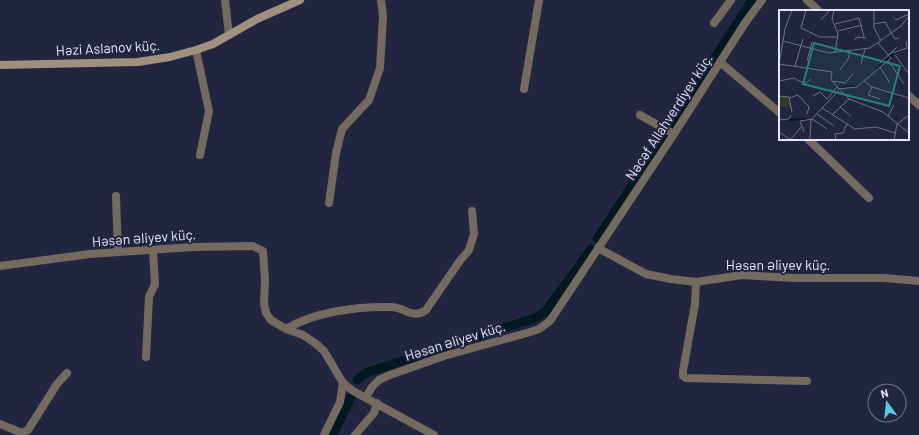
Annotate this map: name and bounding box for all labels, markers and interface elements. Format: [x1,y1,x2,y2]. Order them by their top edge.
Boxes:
inset map [779,10,909,140]
street label: Həzi Aslanov küç. [55,36,161,59]
street label: Nəcəf Allahverdiyev küç. [621,50,716,183]
street label: Həsən Əliyev küç. [91,225,197,250]
street label: Həsən Əliyev küç. [726,256,830,273]
street label: Həsən Əliyev küç. [402,317,507,364]
north arrow [867,383,907,423]
text: N [879,386,890,400]

